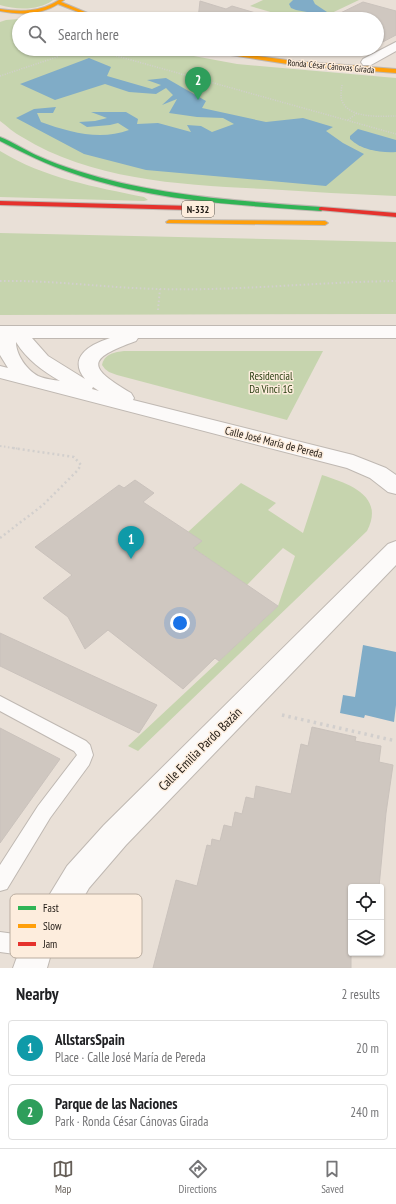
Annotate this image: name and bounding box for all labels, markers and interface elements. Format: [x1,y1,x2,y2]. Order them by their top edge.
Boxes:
search box [12,12,384,56]
icon: search [26,23,48,45]
text: Search here [58,25,119,44]
street label: Ronda César Cánovas Girada [287,57,375,75]
pin: 2 [185,67,211,100]
road number: N-332 [182,201,214,217]
park label: Residencial Da Vinci 1G [249,369,293,396]
street label: Calle José María de Pereda [224,423,324,461]
pin: 1 [118,526,144,559]
your location [170,613,190,633]
street label: Calle Emilia Pardo Bazán [155,704,245,794]
map controls [348,884,384,956]
button: locate [348,884,384,920]
legend [10,894,142,958]
text: Fast [43,901,59,915]
text: Slow [43,919,62,933]
button: layers [348,920,384,956]
text: Jam [42,937,57,951]
text: Nearby [16,983,59,1005]
text: 2 results [341,986,380,1003]
text: AllstarsSpain [55,1030,125,1049]
text: 1 [27,1040,33,1057]
text: 20 m [356,1040,379,1057]
text: Place · Calle José María de Pereda [55,1049,206,1066]
text: Parque de las Naciones [55,1094,178,1113]
text: 2 [27,1104,33,1121]
text: 240 m [350,1104,379,1121]
text: Park · Ronda César Cánovas Girada [55,1113,208,1130]
tab: Map [52,1158,74,1196]
tab: Directions [179,1158,217,1196]
tab: Saved [321,1158,344,1196]

